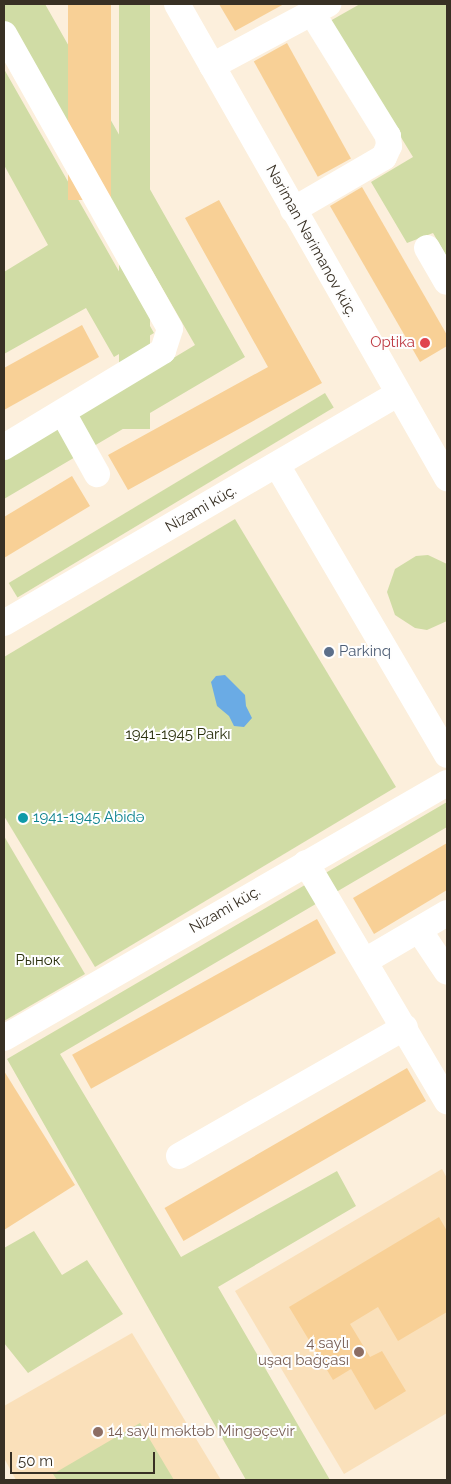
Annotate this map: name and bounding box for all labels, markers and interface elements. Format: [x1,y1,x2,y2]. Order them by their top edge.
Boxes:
street label: Nəriman Nərimanov küç. [262,162,360,320]
place label: Optika [370,334,415,352]
marker: Optika [419,337,431,349]
street label: Nizami küç. [162,481,240,537]
place label: Parkinq [339,643,391,661]
marker: Parkinq [323,646,335,658]
park label: 1941-1945 Parkı [125,726,231,744]
place label: 1941-1945 Abidə [33,809,145,827]
marker: 1941-1945 Abidə [17,812,29,824]
street label: Nizami küç. [186,882,264,938]
park label: Рынок [16,952,60,970]
place label: 4 saylı uşaq bağçası [258,1334,349,1369]
marker: 4 saylı uşaq bağçası [353,1346,365,1358]
place label: 14 saylı məktəb Mingəçevir [108,1423,295,1441]
marker: 14 saylı məktəb Mingəçevir [92,1426,104,1438]
scale bar [12,1442,158,1474]
text: 50 m [18,1452,53,1470]

